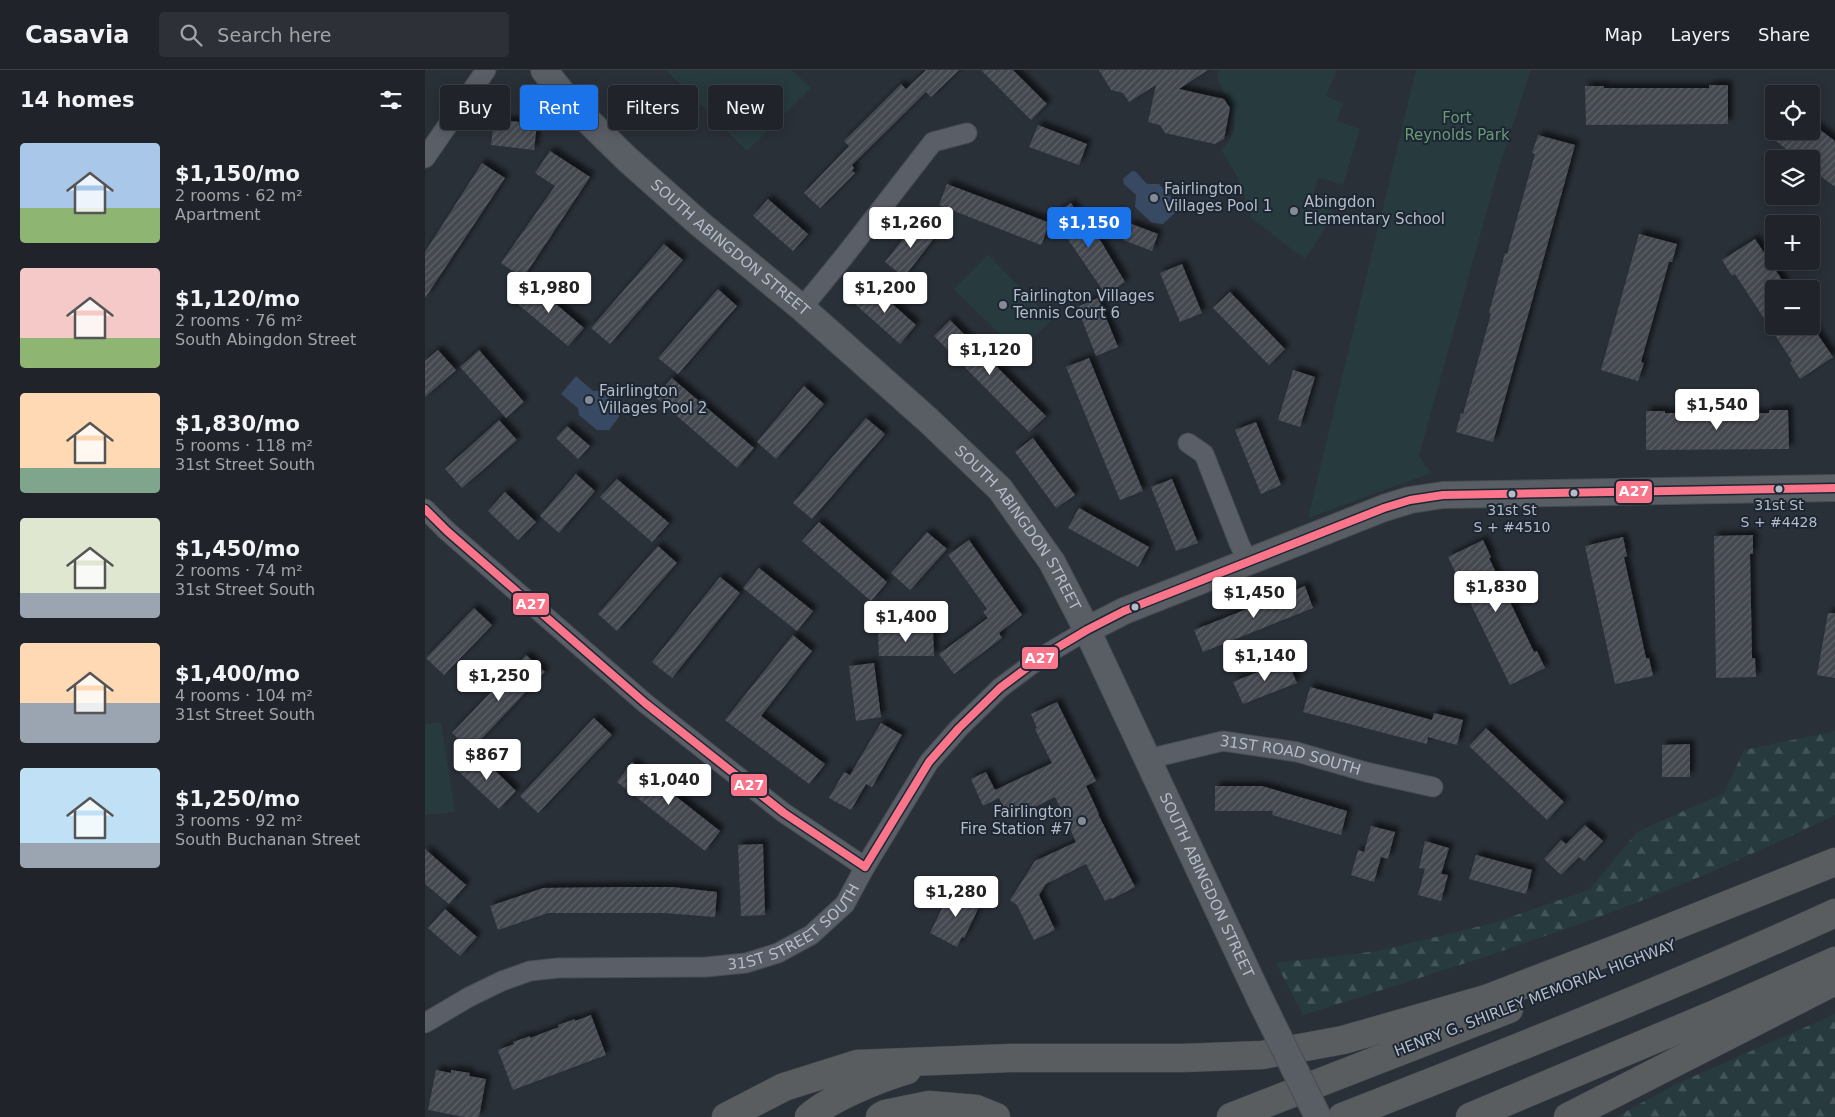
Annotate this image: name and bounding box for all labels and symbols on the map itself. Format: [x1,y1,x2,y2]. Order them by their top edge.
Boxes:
park label: Fort Reynolds Park [1404,109,1510,144]
street label: SOUTH ABINGDON STREET [647,176,814,320]
place label: Fairlington Villages Pool 1 [1164,180,1272,215]
marker: Fairlington Villages Pool 1 [1148,192,1160,204]
place label: Abingdon Elementary School [1304,193,1445,228]
marker: Abingdon Elementary School [1288,205,1300,217]
pin: $1,260 [870,206,952,249]
pin: $1,150 [1048,206,1130,249]
pin: $1,980 [508,272,590,314]
pin: $1,200 [844,272,926,314]
place label: Fairlington Villages Tennis Court 6 [1012,287,1155,322]
marker: Fairlington Villages Tennis Court 6 [997,299,1009,311]
pin: $1,120 [949,334,1031,376]
place label: Fairlington Villages Pool 2 [599,382,707,417]
pin: $1,540 [1676,388,1758,431]
marker: Fairlington Villages Pool 2 [583,394,595,406]
street label: SOUTH ABINGDON STREET [951,442,1085,614]
line badge: A27 [1615,480,1653,504]
text: A27 [1619,483,1649,499]
marker: 31st St S + #4428 [1774,484,1784,494]
unlabelled marker [1569,488,1579,498]
marker: 31st St S + #4510 [1507,489,1517,499]
place label: 31st St S + #4428 [1741,497,1817,530]
place label: 31st St S + #4510 [1474,502,1550,535]
pin: $1,830 [1455,570,1537,613]
pin: $1,450 [1213,576,1295,619]
line badge: A27 [512,592,550,616]
text: A27 [516,596,546,612]
pin: $1,400 [865,600,947,643]
unlabelled marker [1130,602,1140,612]
pin: $1,140 [1224,640,1306,682]
line badge: A27 [1021,646,1059,670]
text: A27 [1025,650,1055,666]
pin: $1,250 [458,660,540,702]
street label: 31ST ROAD SOUTH [1219,732,1363,779]
pin: $867 [457,738,517,781]
pin: $1,040 [628,764,710,806]
line badge: A27 [730,773,768,797]
text: A27 [734,777,764,793]
street label: SOUTH ABINGDON STREET [1156,790,1258,981]
place label: Fairlington Fire Station #7 [960,803,1072,838]
marker: Fairlington Fire Station #7 [1076,815,1088,827]
pin: $1,280 [915,876,997,918]
street label: 31ST STREET SOUTH [727,881,863,974]
street label: HENRY G. SHIRLEY MEMORIAL HIGHWAY [1392,936,1679,1060]

